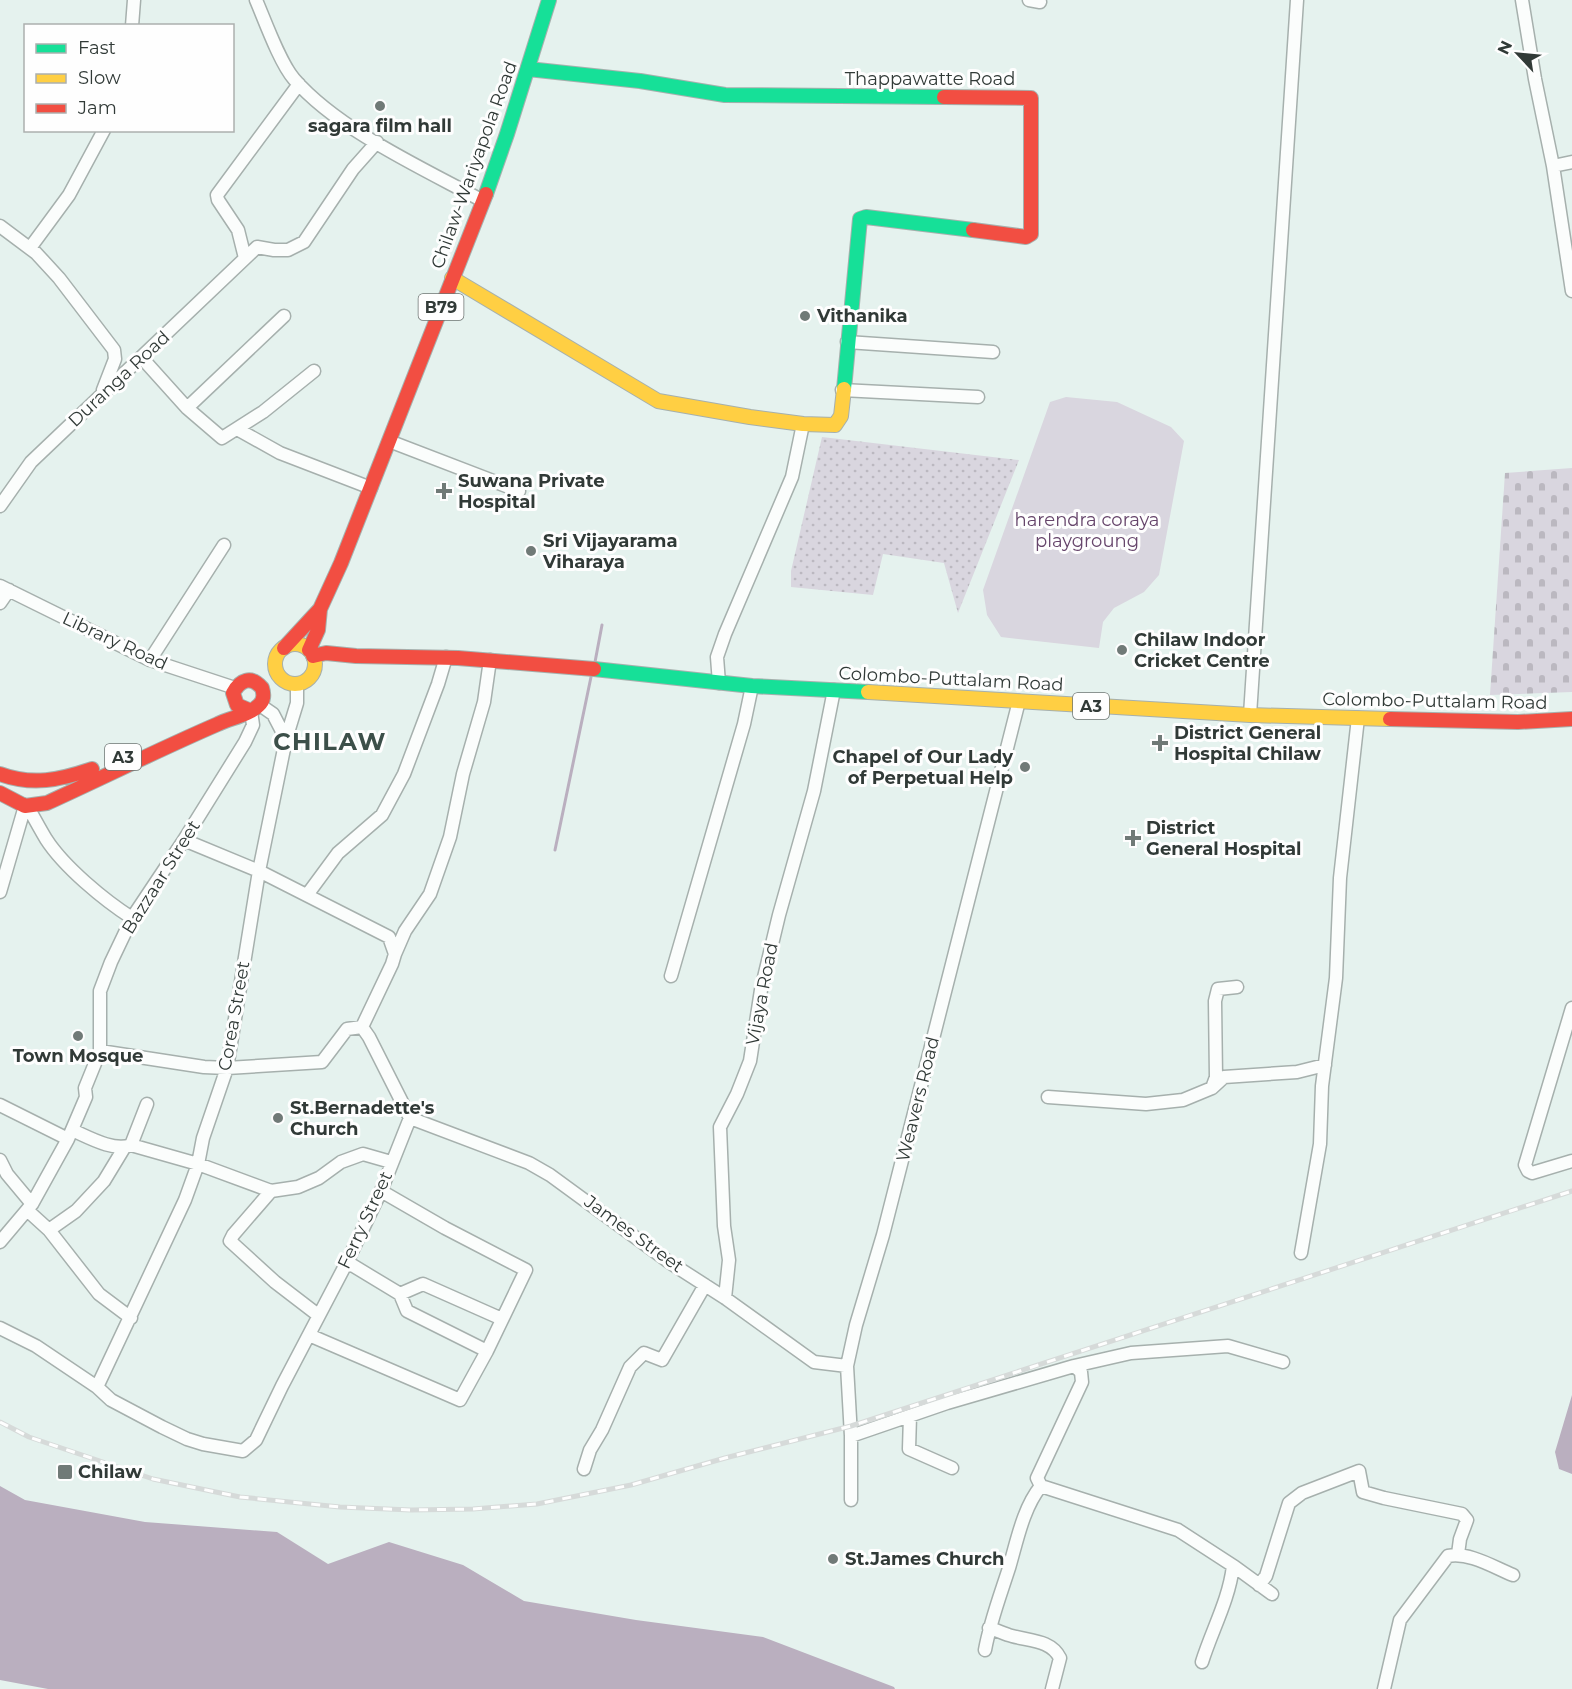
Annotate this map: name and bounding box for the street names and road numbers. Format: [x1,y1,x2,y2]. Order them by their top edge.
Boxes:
street label: Chilaw-Wariyapola Road [426,58,522,272]
street label: Thappawatte Road [845,68,1015,90]
road number: B79 [418,294,464,320]
street label: Duranga Road [64,326,174,432]
street label: Library Road [59,607,171,675]
street label: Colombo-Puttalam Road [838,662,1064,696]
street label: Colombo-Puttalam Road [1322,688,1548,714]
road number: A3 [1073,693,1109,719]
road number: A3 [105,744,141,770]
street label: Bazzaar Street [117,816,205,938]
street label: Vijaya Road [741,941,783,1047]
street label: Corea Street [214,959,254,1073]
street label: Weavers Road [892,1034,944,1164]
street label: Ferry Street [333,1168,397,1272]
street label: James Street [579,1190,688,1277]

